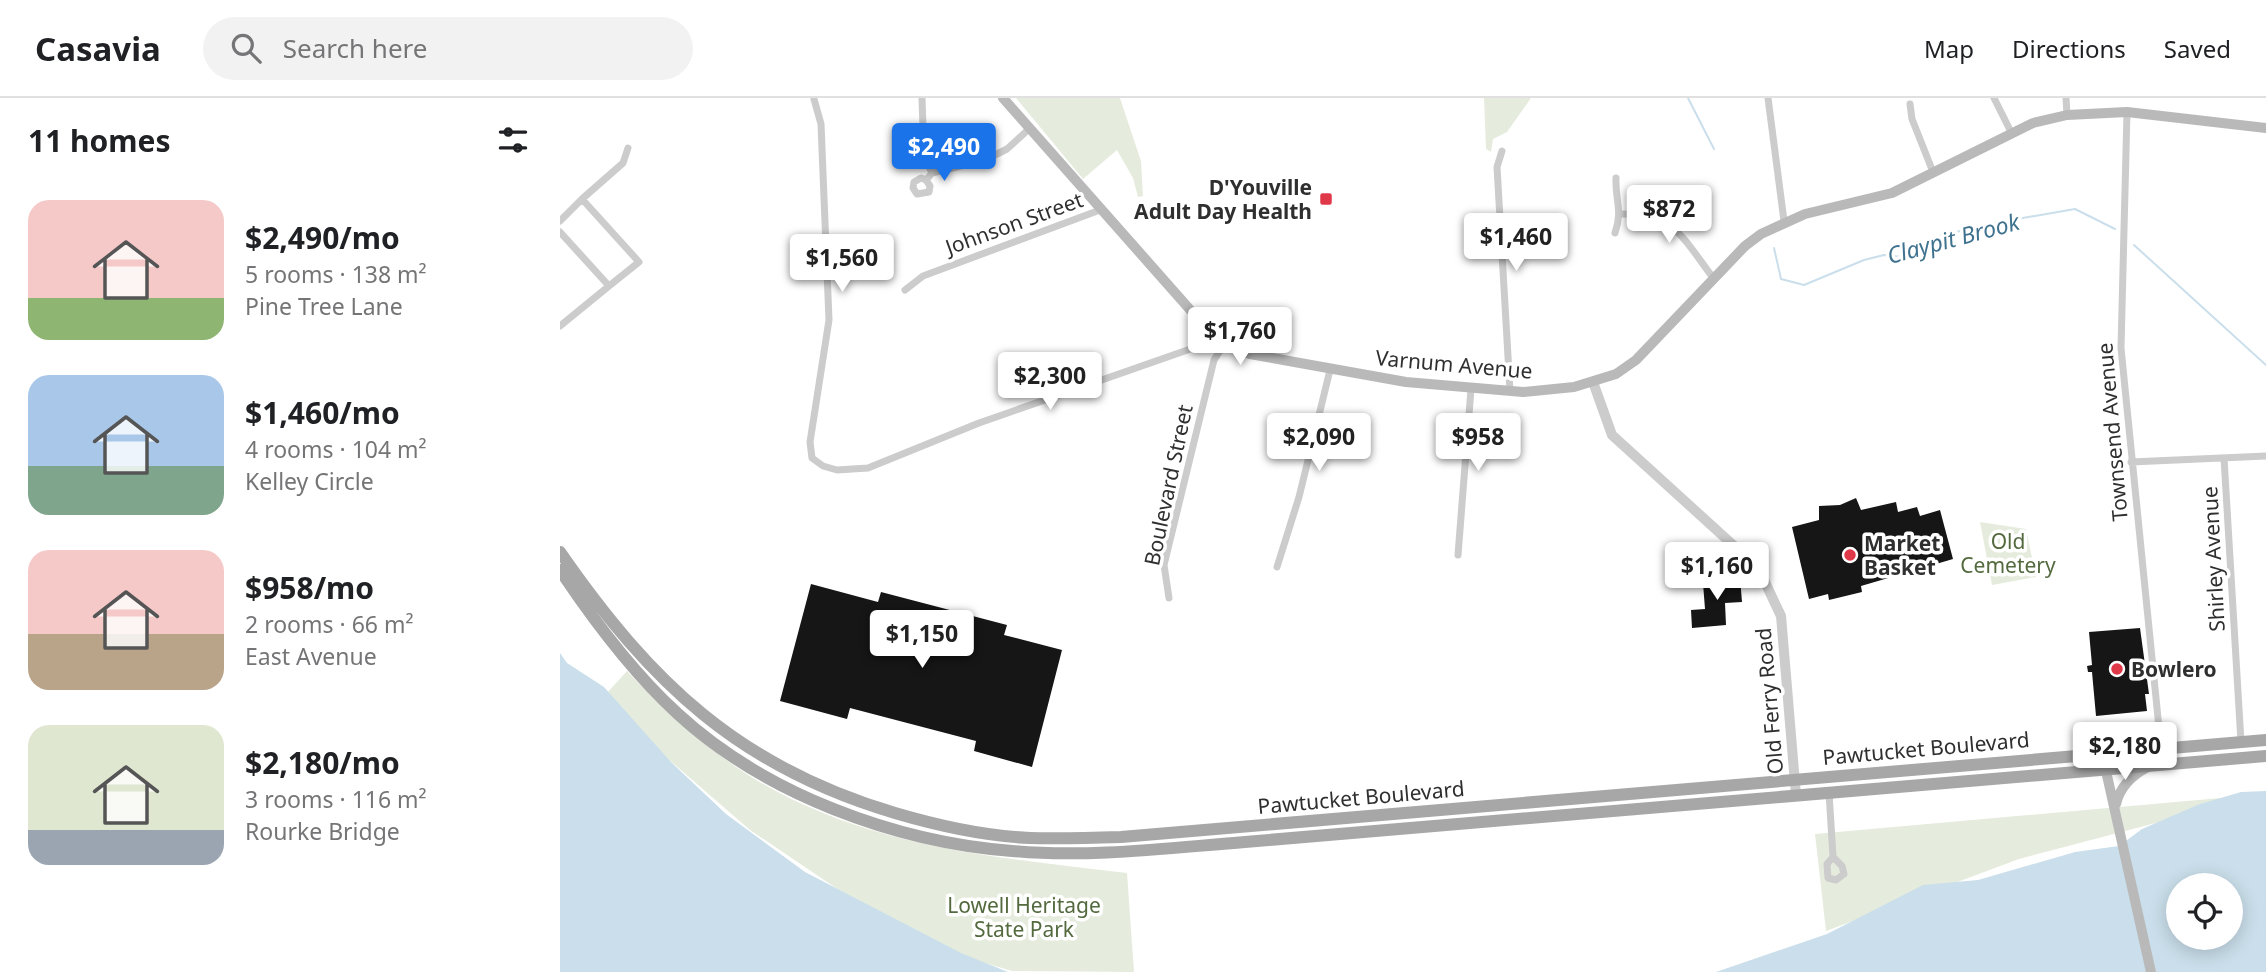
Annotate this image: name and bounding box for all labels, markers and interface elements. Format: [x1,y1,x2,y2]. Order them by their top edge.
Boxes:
search box [203,17,693,80]
text: Casavia [35,26,161,71]
icon: search [227,29,265,67]
text: Search here [283,30,427,66]
text: Map [1924,32,1974,65]
text: Directions [2012,32,2126,65]
text: Saved [2164,32,2231,65]
text: 11 homes [28,120,171,161]
icon: filters [494,121,532,159]
pin: $2,490 [887,123,1001,183]
text: $2,490 [908,130,980,162]
place label: D'Youville Adult Day Health [1134,173,1312,225]
street label: Johnson Street [940,185,1087,262]
pin: $872 [1628,186,1710,245]
marker: D'Youville Adult Day Health [1318,191,1334,207]
text: $872 [1643,192,1695,224]
water label: Claypit Brook [1883,205,2024,271]
pin: $1,460 [1459,214,1573,273]
text: $2,490/mo [245,217,400,258]
text: $1,460 [1480,220,1552,252]
icon: home [84,228,168,312]
pin: $1,560 [785,234,899,294]
text: $1,560 [806,241,878,273]
text: 5 rooms · 138 m² [245,258,427,290]
text: Pine Tree Lane [245,290,403,322]
pin: $1,760 [1183,308,1297,367]
text: $1,760 [1204,314,1276,346]
street label: Townsend Avenue [2090,342,2134,522]
street label: Varnum Avenue [1374,343,1534,385]
pin: $2,300 [993,352,1107,412]
text: $2,300 [1014,359,1086,391]
text: $1,460/mo [245,392,400,433]
street label: Boulevard Street [1137,402,1199,568]
icon: home [84,403,168,487]
pin: $2,090 [1262,414,1376,473]
pin: $958 [1437,414,1519,473]
text: $2,090 [1283,420,1355,452]
text: $958 [1452,420,1504,452]
text: 4 rooms · 104 m² [245,433,427,465]
text: Kelley Circle [245,465,374,497]
street label: Shirley Avenue [2195,486,2231,632]
park label: Old Cemetery [1960,527,2056,579]
place label: Market Basket [1864,529,1940,581]
pin: $1,160 [1660,542,1774,602]
marker: Market Basket [1842,547,1858,563]
text: $1,160 [1681,549,1753,581]
text: $958/mo [245,567,374,608]
icon: home [84,578,168,662]
text: 2 rooms · 66 m² [245,608,414,640]
pin: $1,150 [865,610,979,670]
text: $1,150 [886,617,958,649]
street label: Old Ferry Road [1749,627,1789,775]
text: East Avenue [245,640,377,672]
place label: Bowlero [2131,655,2217,683]
marker: Bowlero [2109,661,2125,677]
pin: $2,180 [2068,722,2182,782]
street label: Pawtucket Boulevard [1821,725,2031,771]
text: $2,180 [2089,729,2161,761]
text: $2,180/mo [245,742,400,783]
icon: home [84,753,168,837]
street label: Pawtucket Boulevard [1256,774,1466,820]
text: 3 rooms · 116 m² [245,783,427,815]
text: Rourke Bridge [245,815,400,847]
map controls [2166,873,2243,950]
button: locate [2166,873,2243,950]
park label: Lowell Heritage State Park [947,891,1101,943]

